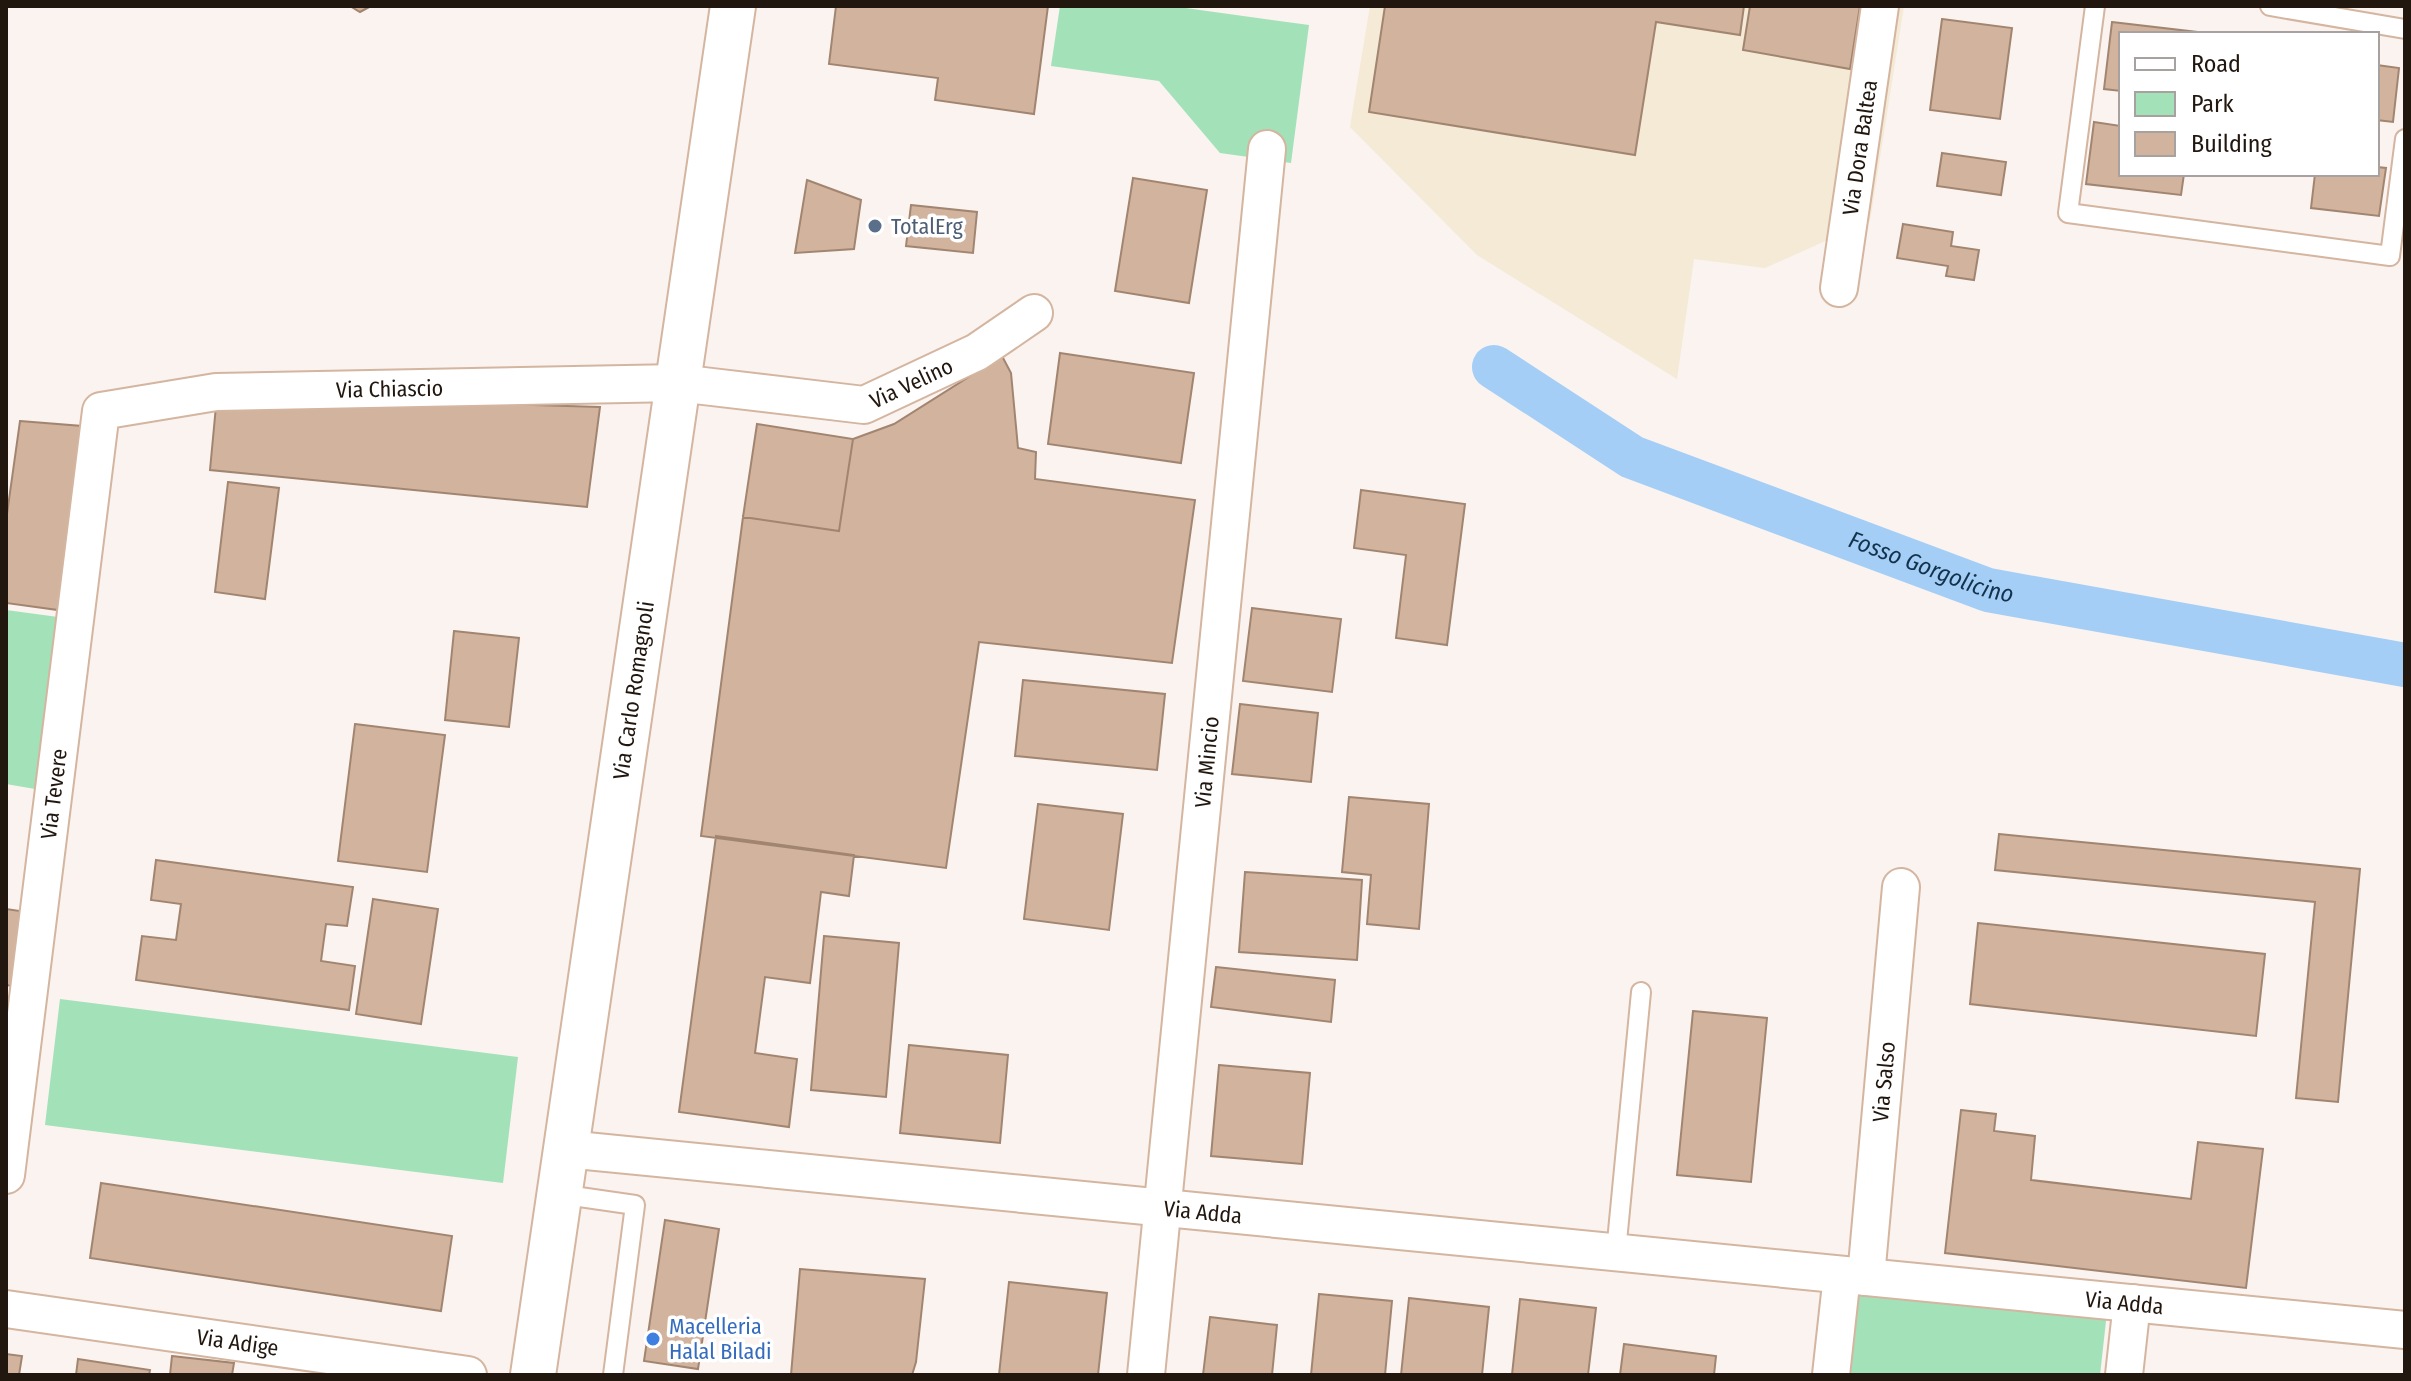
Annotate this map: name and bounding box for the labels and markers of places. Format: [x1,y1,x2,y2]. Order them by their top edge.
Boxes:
place label: TotalErg [891,213,963,240]
marker: TotalErg [866,217,884,235]
place label: Macelleria Halal Biladi [669,1313,772,1365]
marker: Macelleria Halal Biladi [644,1330,662,1348]

